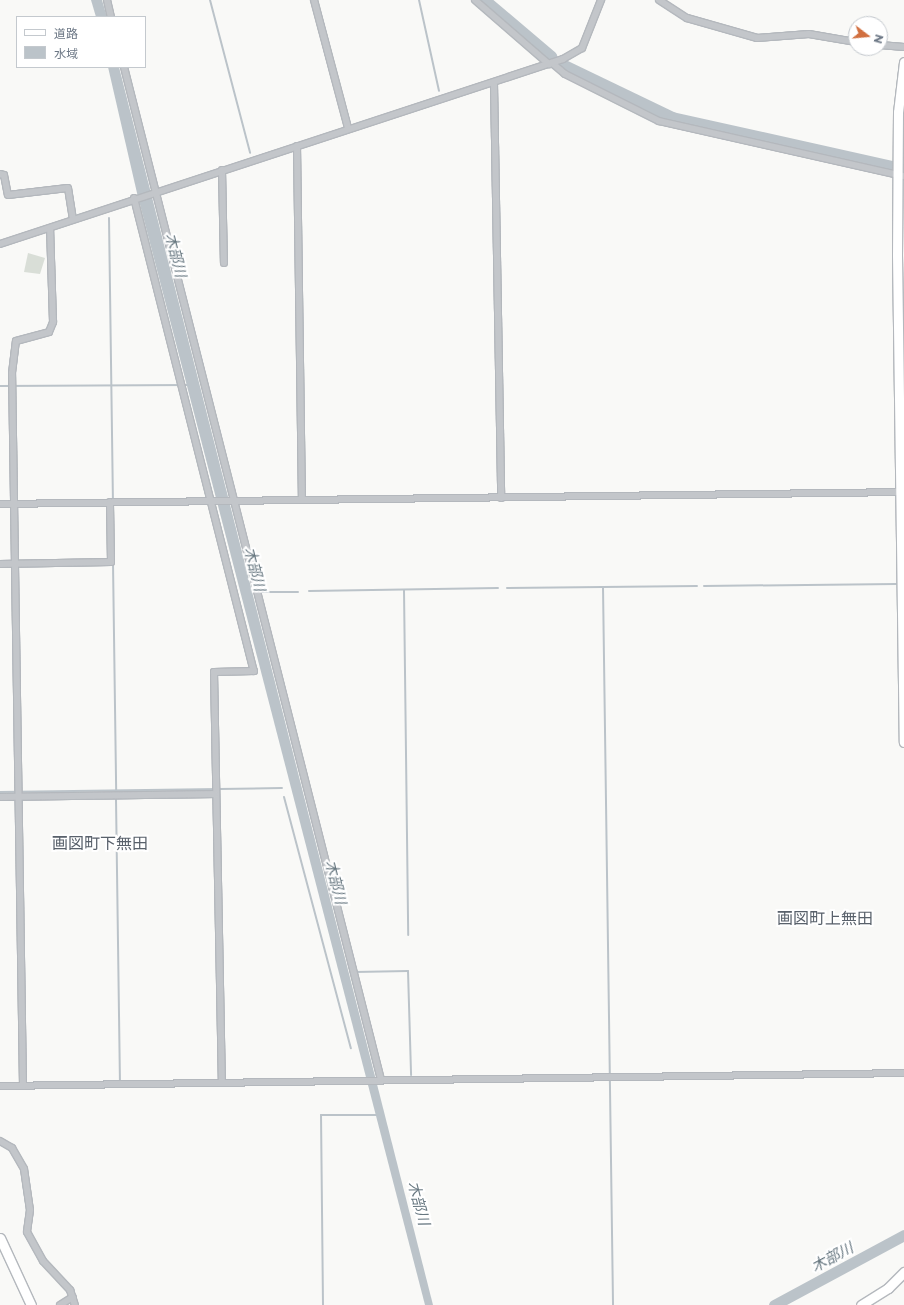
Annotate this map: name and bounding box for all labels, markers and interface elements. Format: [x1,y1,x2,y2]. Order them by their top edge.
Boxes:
legend [16,16,146,68]
north arrow [848,16,888,56]
text: 道路 [54,26,78,41]
text: N [871,33,887,45]
text: 水域 [54,46,78,61]
water label: 木部川 [162,231,190,279]
water label: 木部川 [241,545,269,593]
district label: 画図町下無田 [52,834,148,854]
water label: 木部川 [322,858,350,906]
district label: 画図町上無田 [777,909,873,929]
water label: 木部川 [404,1179,434,1227]
water label: 木部川 [808,1238,856,1276]

